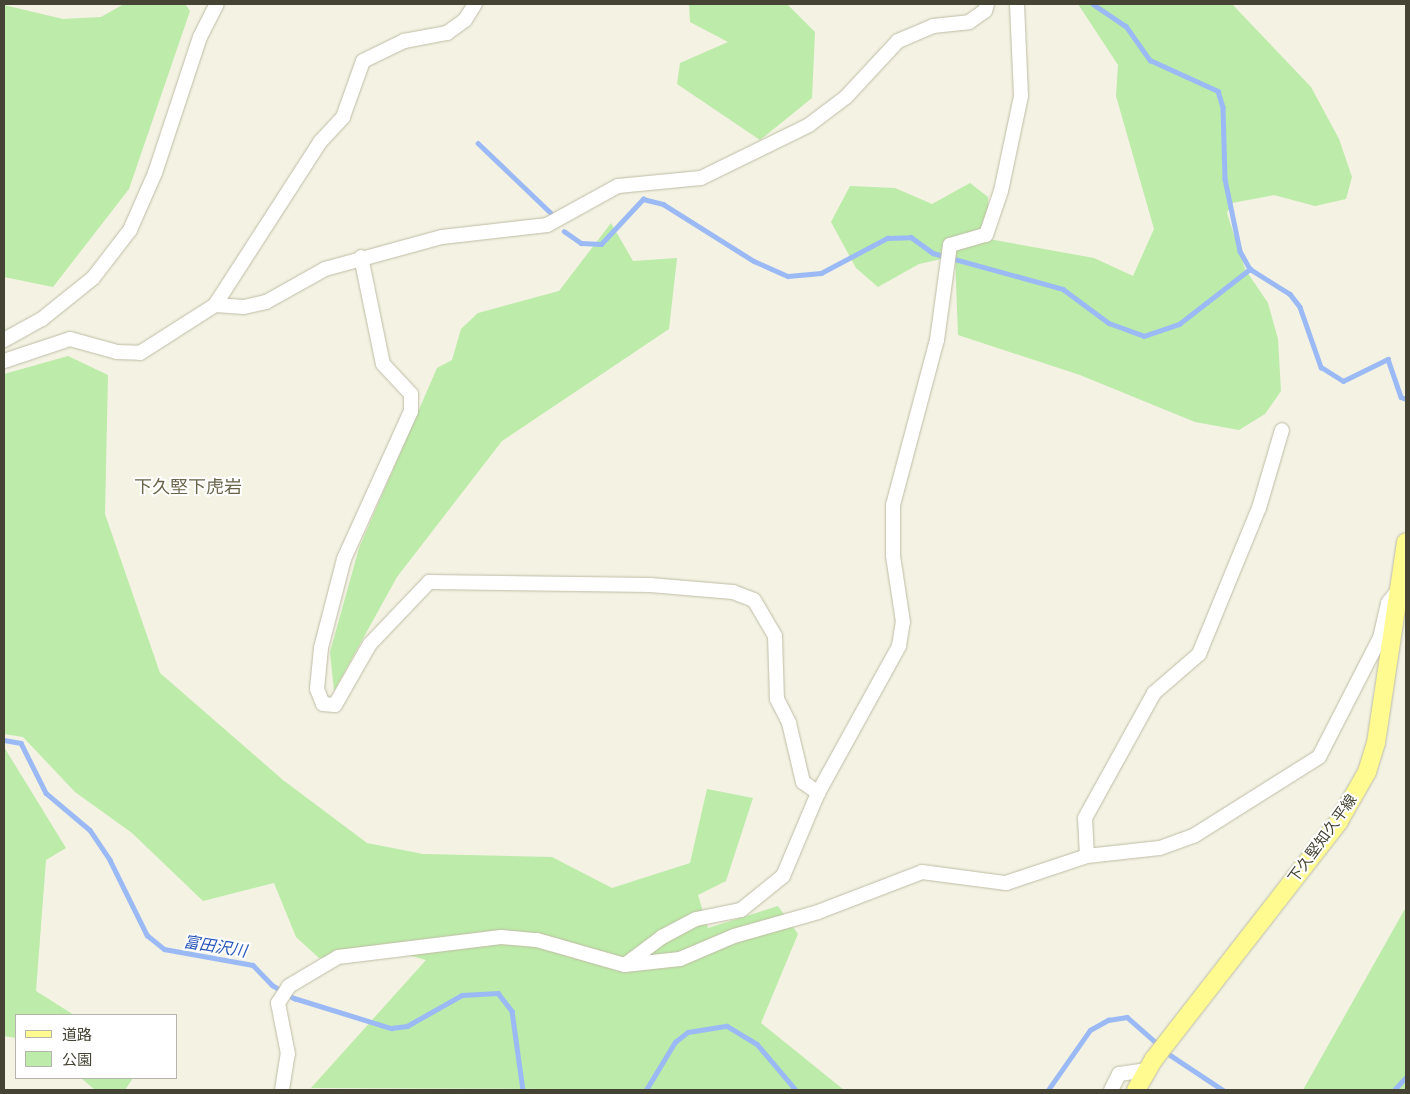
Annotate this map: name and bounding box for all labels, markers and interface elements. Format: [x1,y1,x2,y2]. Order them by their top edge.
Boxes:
district label: 下久堅下虎岩 [134,476,242,498]
street label: 下久堅知久平線 [1285,791,1361,887]
water label: 富田沢川 [182,933,248,961]
legend [15,1014,178,1079]
text: 道路 [62,1025,92,1045]
text: 公園 [62,1050,92,1070]

